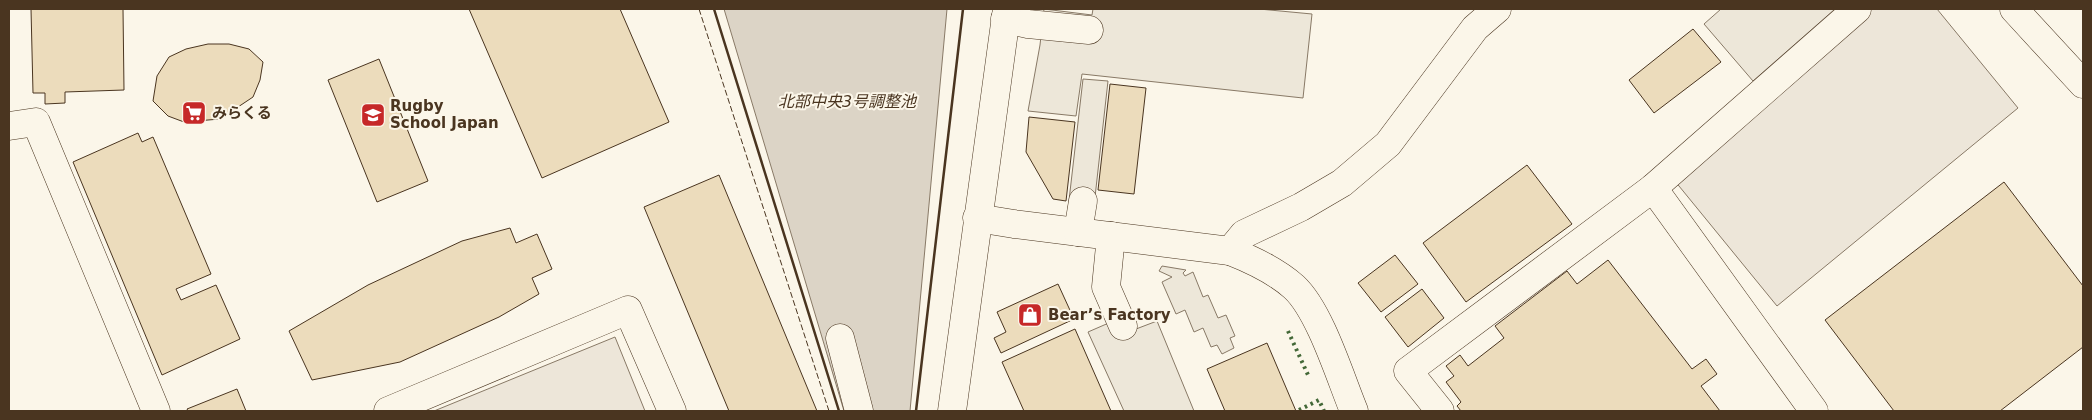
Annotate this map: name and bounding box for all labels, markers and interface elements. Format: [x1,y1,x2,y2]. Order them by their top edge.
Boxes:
water label: 北部中央3号調整池 [778,92,918,111]
place label: Rugby School Japan [390,97,499,132]
supermarket icon: みらくる [181,100,207,126]
school or university icon: Rugby School Japan [360,102,386,128]
place label: みらくる [212,104,272,122]
shop icon: Bear’s Factory [1017,302,1043,328]
place label: Bear’s Factory [1048,306,1171,324]

